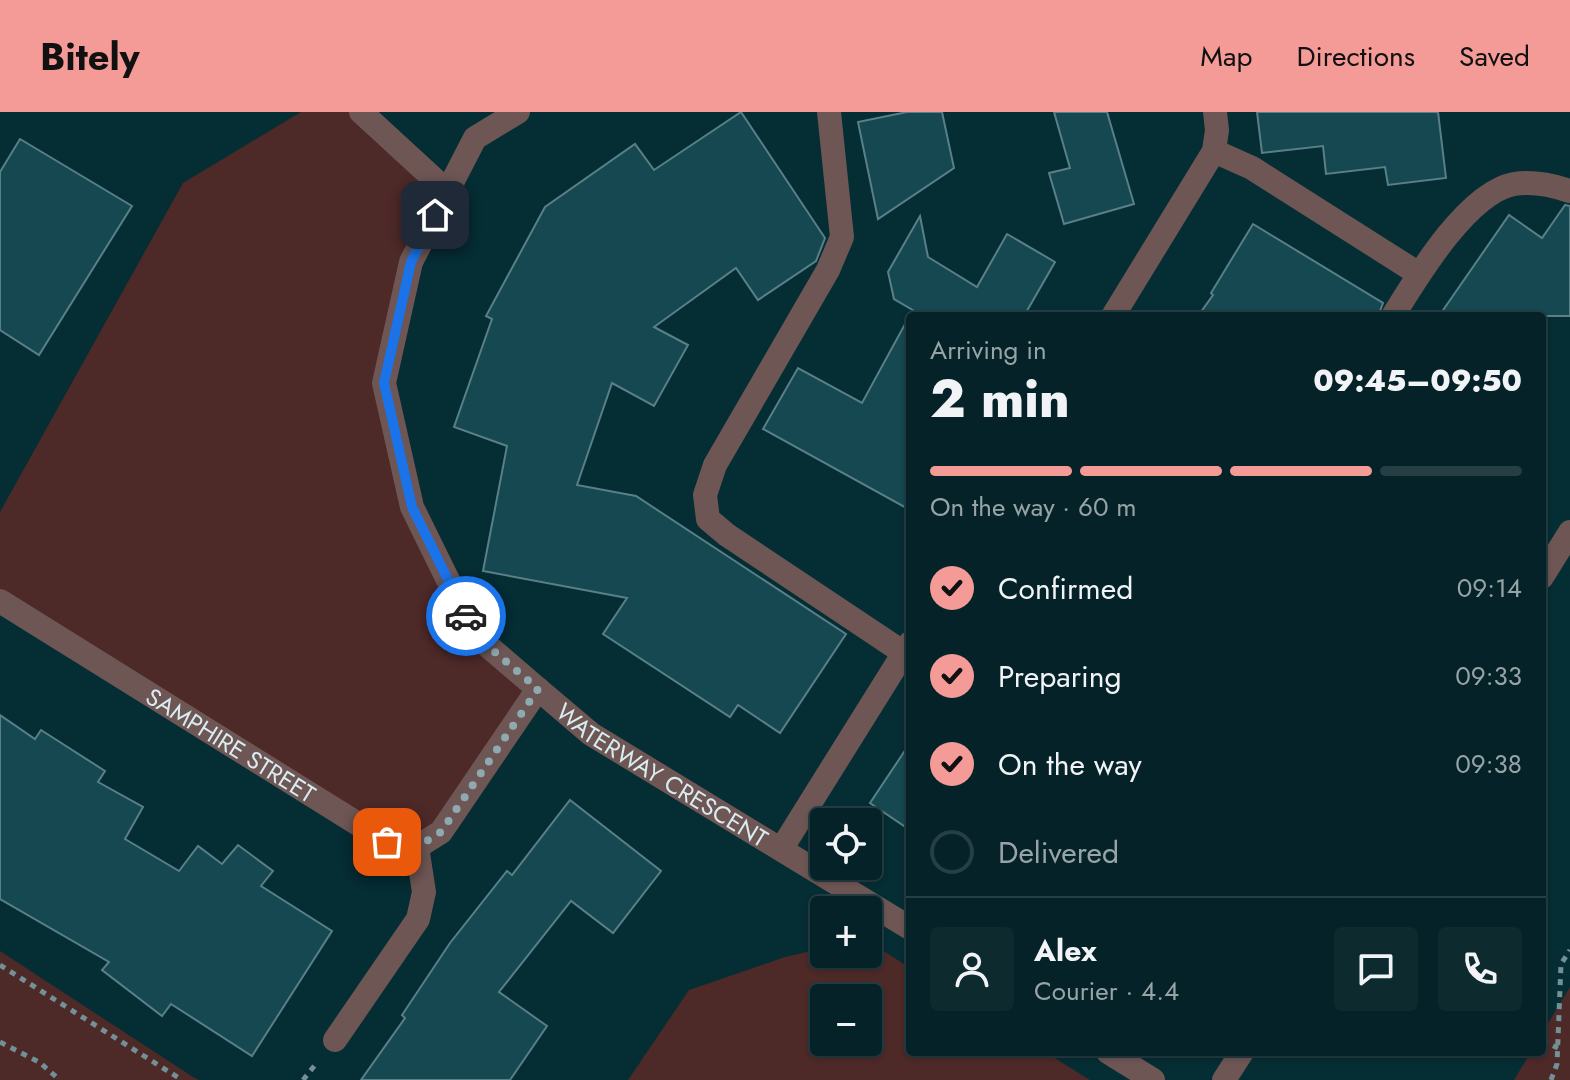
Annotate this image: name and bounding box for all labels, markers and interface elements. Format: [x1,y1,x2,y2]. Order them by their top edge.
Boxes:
text: Bitely [40,29,140,84]
text: Map [1200,36,1252,77]
text: Directions [1296,36,1415,77]
text: Saved [1459,36,1530,77]
pin [401,181,469,249]
icon: home [413,193,457,237]
text: Arriving in [930,331,1047,369]
text: 09:45–09:50 [1313,359,1522,402]
text: 2 min [930,361,1070,437]
text: On the way · 60 m [930,488,1137,526]
icon: check [930,566,974,610]
text: Confirmed [998,567,1133,610]
text: 09:14 [1457,569,1522,607]
courier [426,576,506,656]
icon: car [444,594,488,638]
icon: check [930,654,974,698]
text: Preparing [998,655,1122,698]
text: 09:33 [1455,657,1522,695]
street label: SAMPHIRE STREET [139,679,322,811]
street label: WATERWAY CRESCENT [549,694,775,855]
icon: check [930,742,974,786]
text: On the way [998,743,1142,786]
text: 09:38 [1455,745,1522,783]
pin [353,808,421,876]
map controls [810,808,882,1056]
button: locate [810,808,882,880]
icon: bag [365,820,409,864]
text: Delivered [998,831,1119,874]
button: + [810,896,882,968]
button: person [930,927,1014,1011]
button: chat [1334,927,1418,1011]
button: phone [1438,927,1522,1011]
text: Alex [1034,929,1097,972]
text: Courier · 4.4 [1034,972,1179,1010]
button: − [810,984,882,1056]

